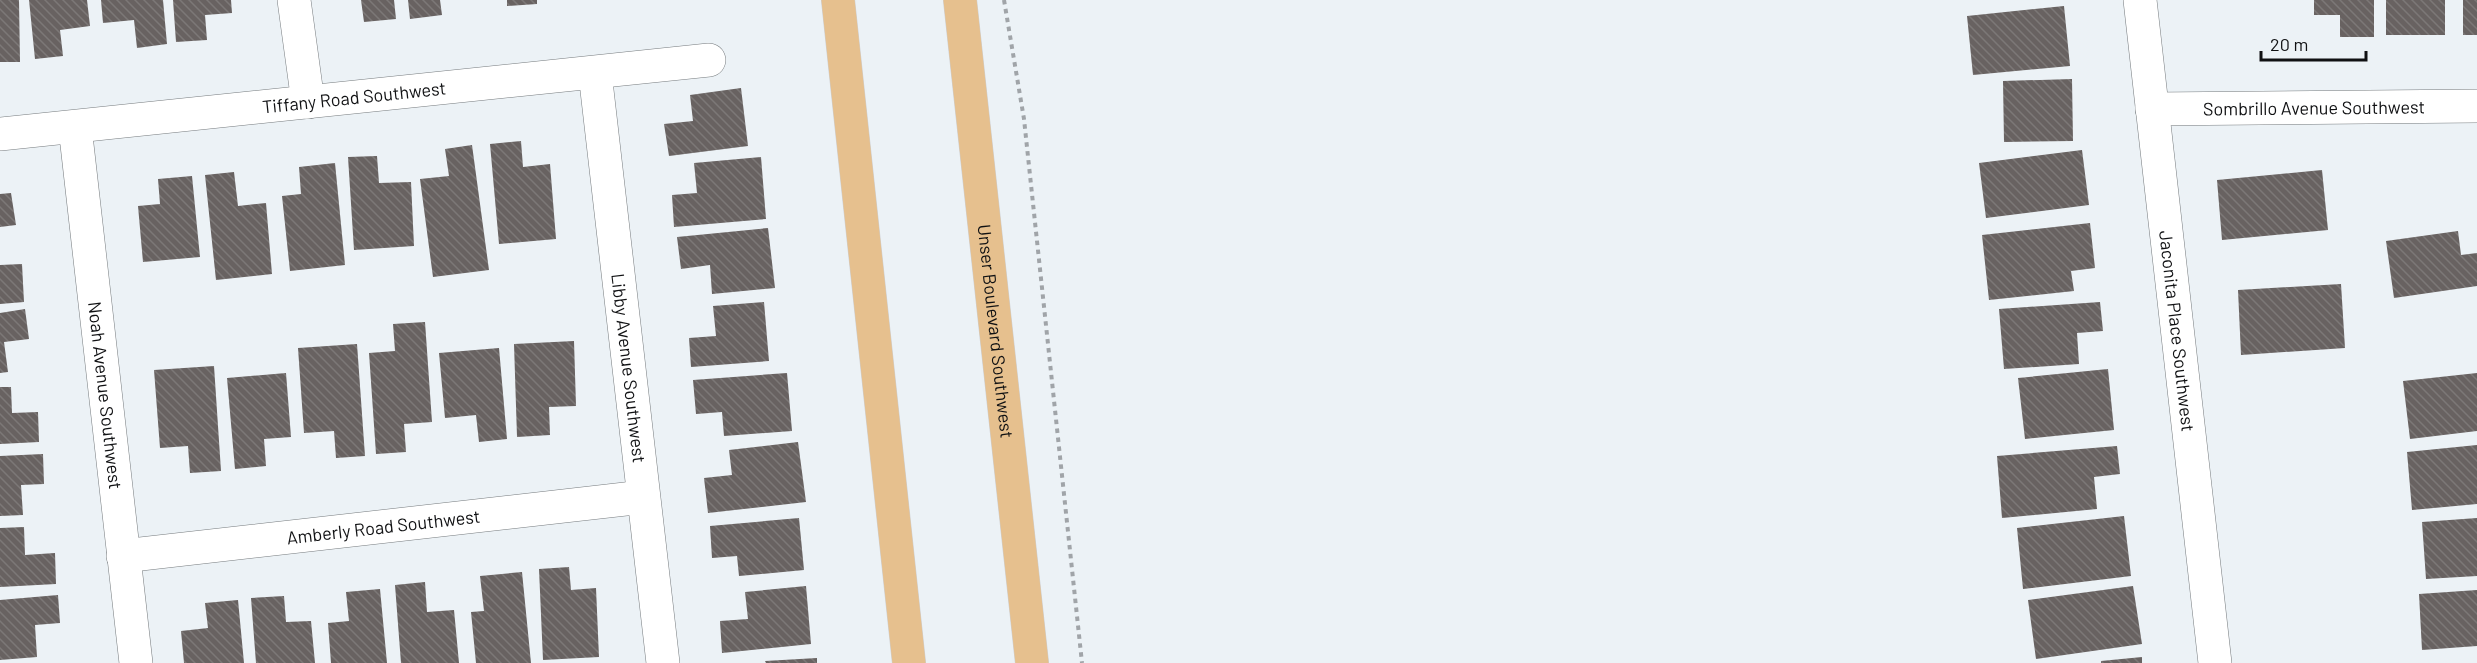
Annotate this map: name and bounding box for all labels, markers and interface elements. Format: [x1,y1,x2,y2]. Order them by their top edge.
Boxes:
scale bar [2261,24,2366,62]
text: 20 m [2270,33,2308,55]
street label: Tiffany Road Southwest [261,77,447,118]
street label: Sombrillo Avenue Southwest [2203,95,2425,120]
street label: Unser Boulevard Southwest [973,223,1018,439]
street label: Jaconita Place Southwest [2155,229,2200,433]
street label: Libby Avenue Southwest [607,272,651,464]
street label: Noah Avenue Southwest [84,300,127,490]
street label: Amberly Road Southwest [285,505,481,548]

